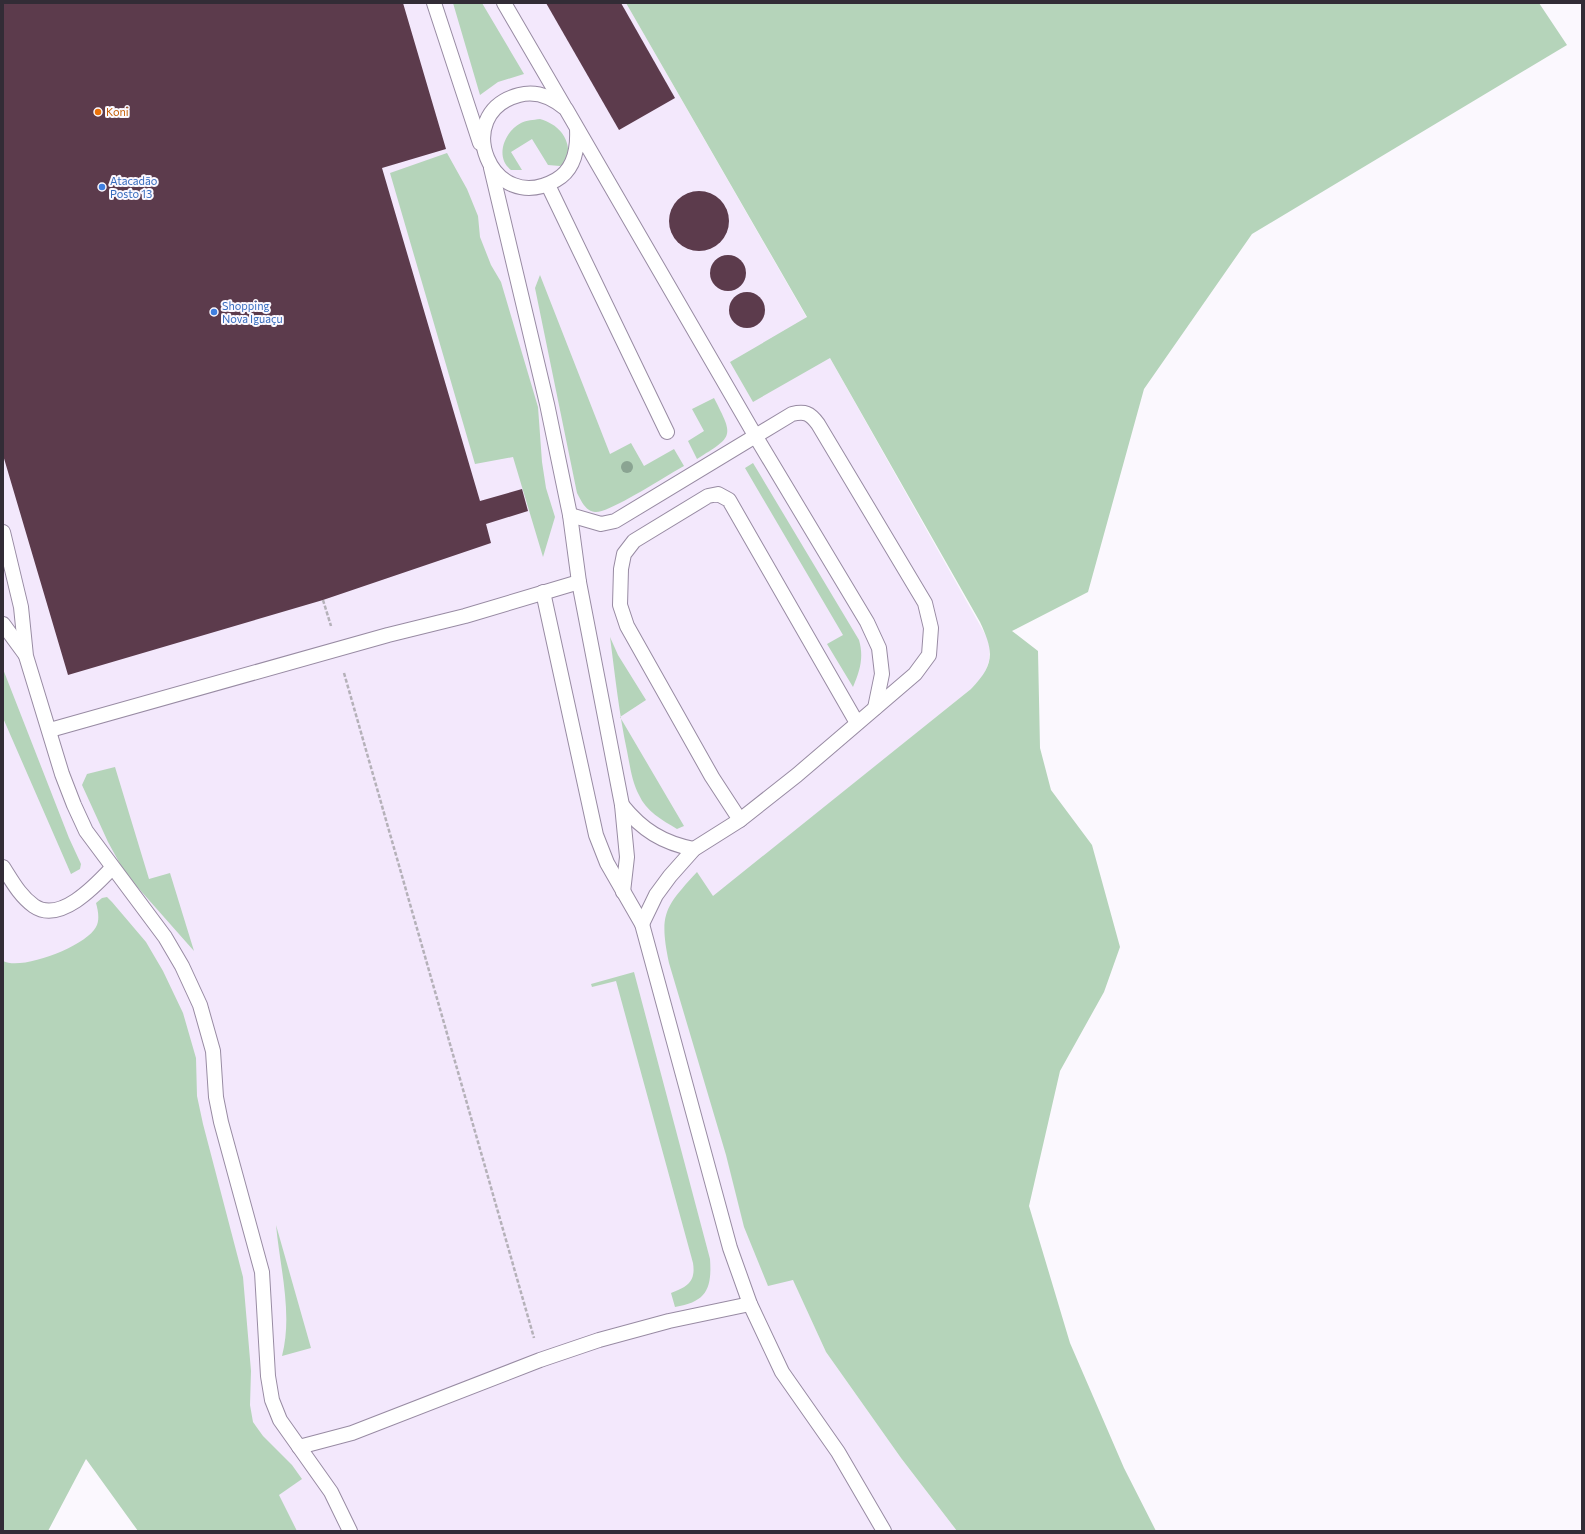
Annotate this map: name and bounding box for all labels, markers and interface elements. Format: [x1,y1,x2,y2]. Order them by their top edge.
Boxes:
place label: Koni [106,105,129,118]
marker: Koni [93,107,103,117]
place label: Atacadão Posto 13 [110,174,158,200]
marker: Atacadão Posto 13 [97,182,107,192]
place label: Shopping Nova Iguaçu [222,299,283,325]
marker: Shopping Nova Iguaçu [209,307,219,317]

